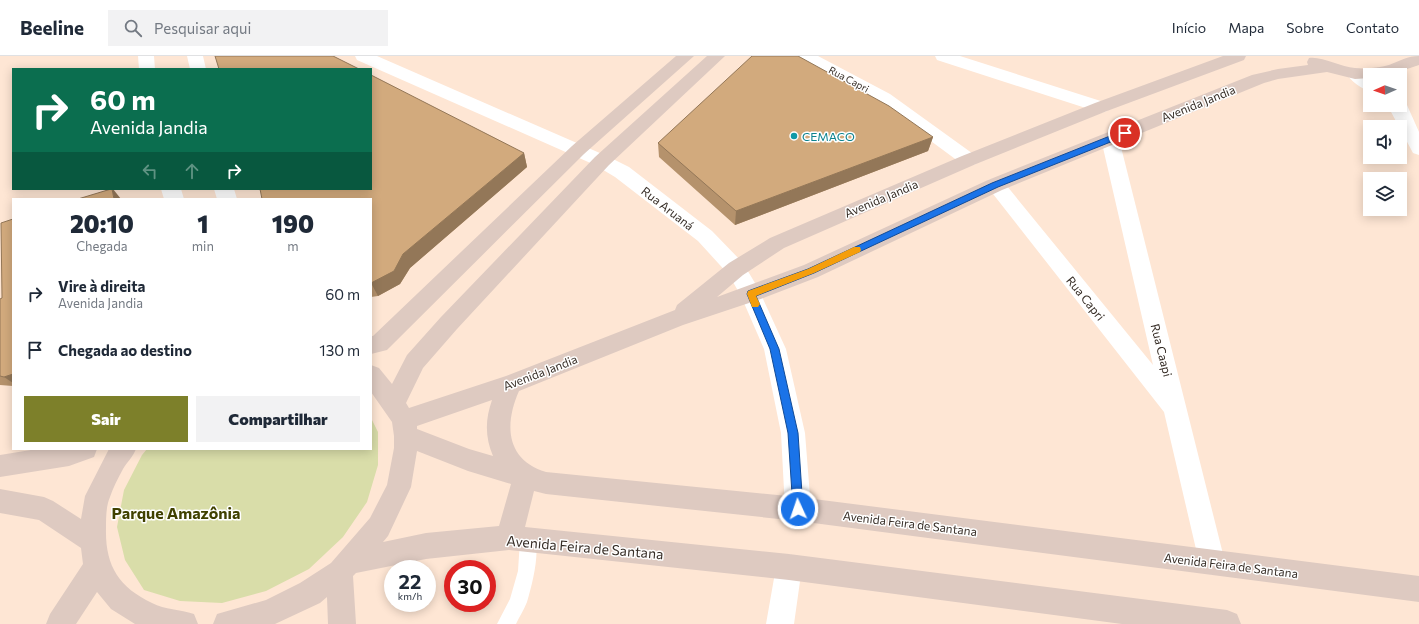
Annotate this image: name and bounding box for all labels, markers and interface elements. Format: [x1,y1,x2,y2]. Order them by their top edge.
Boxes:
search box [108,10,388,46]
text: Beeline [20,16,84,39]
icon: search [122,17,144,39]
text: Pesquisar aqui [154,19,251,37]
text: Início [1172,19,1206,36]
text: Mapa [1228,19,1264,36]
text: Sobre [1286,19,1324,36]
text: Contato [1346,19,1399,36]
street label: Rua Capri [827,63,871,95]
north arrow [1363,68,1407,112]
map controls [1363,68,1407,216]
text: 60 m [90,82,156,116]
street label: Avenida Jandia [1159,82,1237,125]
icon: right [24,84,76,136]
text: Avenida Jandia [90,116,208,138]
pin [1108,116,1142,150]
button: sound [1363,120,1407,164]
icon: arrive [1114,122,1136,144]
place label: CEMACO [802,129,855,143]
marker: CEMACO [789,131,799,141]
icon: left [139,160,161,182]
icon: ahead [181,160,203,182]
icon: right [223,160,245,182]
button: layers [1363,172,1407,216]
street label: Avenida Jandia [842,176,920,221]
street label: Rua Aruaná [639,183,697,233]
text: 20:10 [70,209,134,238]
text: 1 [197,209,208,238]
text: 190 [272,209,314,238]
text: Chegada [76,238,127,254]
text: min [192,238,214,254]
text: m [287,238,299,254]
street label: Rua Capri [1064,273,1108,323]
text: Vire à direita [58,277,146,295]
icon: right [24,283,46,305]
text: 60 m [325,285,360,303]
text: Avenida Jandia [58,295,143,311]
street label: Rua Caapi [1149,322,1175,378]
icon: arrive [24,339,46,361]
text: Chegada ao destino [58,341,192,359]
text: 130 m [319,341,360,359]
street label: Avenida Jandia [501,351,580,394]
button: Sair [24,396,188,442]
button: Compartilhar [196,396,360,442]
position arrow [777,488,819,530]
district label: Parque Amazônia [111,503,241,522]
street label: Avenida Feira de Santana [842,508,978,538]
street label: Avenida Feira de Santana [506,532,664,562]
street label: Avenida Feira de Santana [1163,550,1299,580]
speed limit sign: 30 [444,560,496,612]
text: 22 [399,569,421,593]
text: km/h [398,590,422,602]

